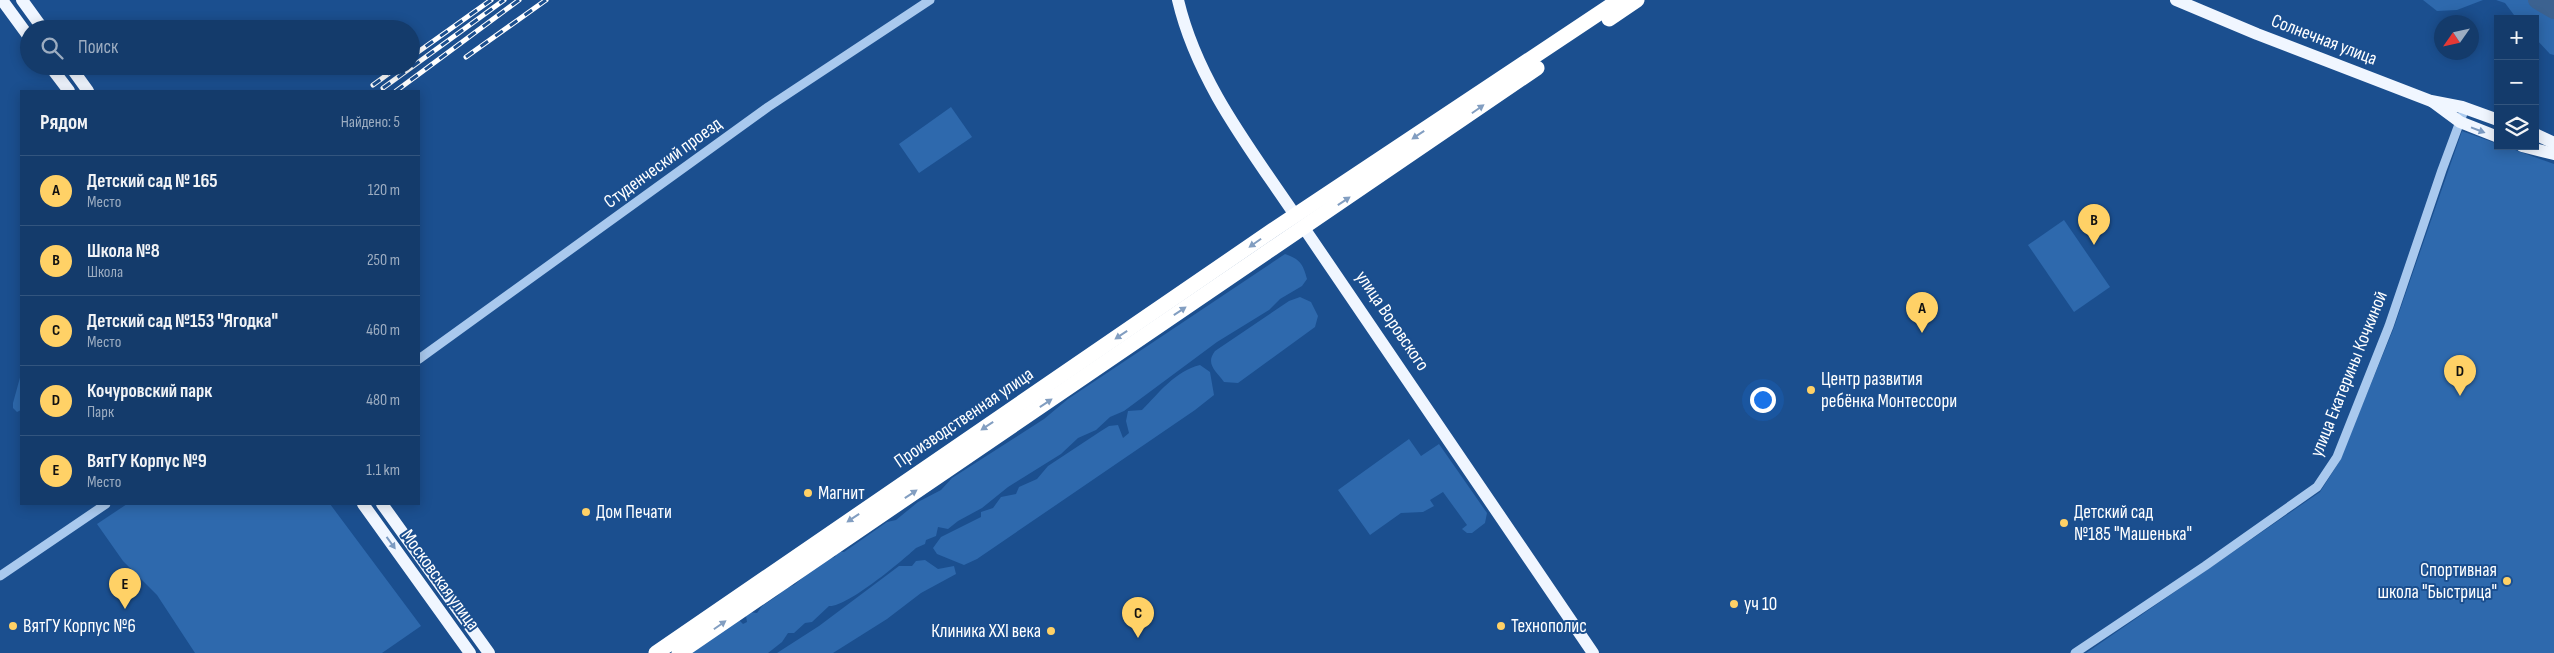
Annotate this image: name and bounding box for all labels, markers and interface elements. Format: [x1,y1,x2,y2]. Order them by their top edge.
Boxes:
street label: Солнечная улица [2268,9,2380,71]
north arrow [2434,15,2479,60]
map controls [2494,15,2539,150]
button: + [2494,15,2539,60]
search box [20,20,420,75]
icon: search [38,34,66,62]
text: Поиск [78,36,118,59]
button: − [2494,60,2539,105]
one-way arrow [1472,104,1485,114]
button: layers [2494,105,2539,150]
text: Рядом [40,110,88,135]
street label: Студенческий проезд [600,112,727,213]
text: Найдено: 5 [341,113,400,132]
one-way arrow [2471,126,2486,134]
one-way arrow [1412,130,1425,139]
text: Детский сад № 165 [87,170,218,193]
text: A [52,181,60,200]
text: 120 m [368,181,400,200]
text: Место [87,193,121,212]
one-way arrow [1338,196,1351,206]
pin: B [2078,204,2110,245]
one-way arrow [1248,238,1262,248]
text: Школа №8 [87,240,160,263]
text: B [52,251,60,270]
text: 250 m [367,251,400,270]
text: Школа [87,263,123,282]
street label: улица Воровского [1350,267,1434,375]
street label: улица Екатерины Кочкиной [2305,288,2393,460]
pin: A [1906,292,1938,333]
one-way arrow [1173,306,1187,316]
text: Детский сад №153 "Ягодка" [87,310,278,333]
text: C [52,321,60,340]
text: 460 m [366,321,400,340]
one-way arrow [1114,330,1128,339]
text: Место [87,333,121,352]
pin: D [2444,355,2476,396]
street label: Производственная улица [890,363,1038,473]
place label: Центр развития ребёнка Монтессори [1821,368,1957,413]
text: Кочуровский парк [87,380,212,403]
marker: Центр развития ребёнка Монтессори [1805,384,1817,396]
your location [1750,387,1776,413]
text: D [52,391,60,410]
text: 480 m [366,391,400,410]
one-way arrow [1039,398,1053,408]
text: Парк [87,403,114,422]
one-way arrow [980,421,994,431]
text: ВятГУ Корпус №9 [87,450,207,473]
text: E [53,461,59,480]
text: 1.1 km [366,461,400,480]
text: Место [87,473,121,492]
place label: Магнит [818,482,865,505]
marker: Магнит [802,487,814,499]
one-way arrow [905,489,918,499]
place label: Дом Печати [596,501,672,524]
place label: Детский сад №185 "Машенька" [2074,501,2192,546]
marker: Дом Печати [580,506,592,518]
one-way arrow [846,513,860,523]
marker: Детский сад №185 "Машенька" [2058,517,2070,529]
street label: Московская улица [396,525,484,635]
one-way arrow [386,536,396,550]
place label: Спортивная школа "Быстрица" [2378,559,2497,604]
pin: E [109,568,141,609]
marker: Спортивная школа "Быстрица" [2501,575,2513,587]
place label: уч 10 [1744,593,1777,616]
pin: C [1122,597,1154,638]
marker: уч 10 [1728,598,1740,610]
place label: ВятГУ Корпус №6 [23,615,136,638]
place label: Технополис [1511,615,1587,638]
marker: ВятГУ Корпус №6 [7,620,19,632]
one-way arrow [713,620,726,630]
place label: Клиника XXI века [931,620,1041,643]
marker: Технополис [1495,620,1507,632]
marker: Клиника XXI века [1045,625,1057,637]

